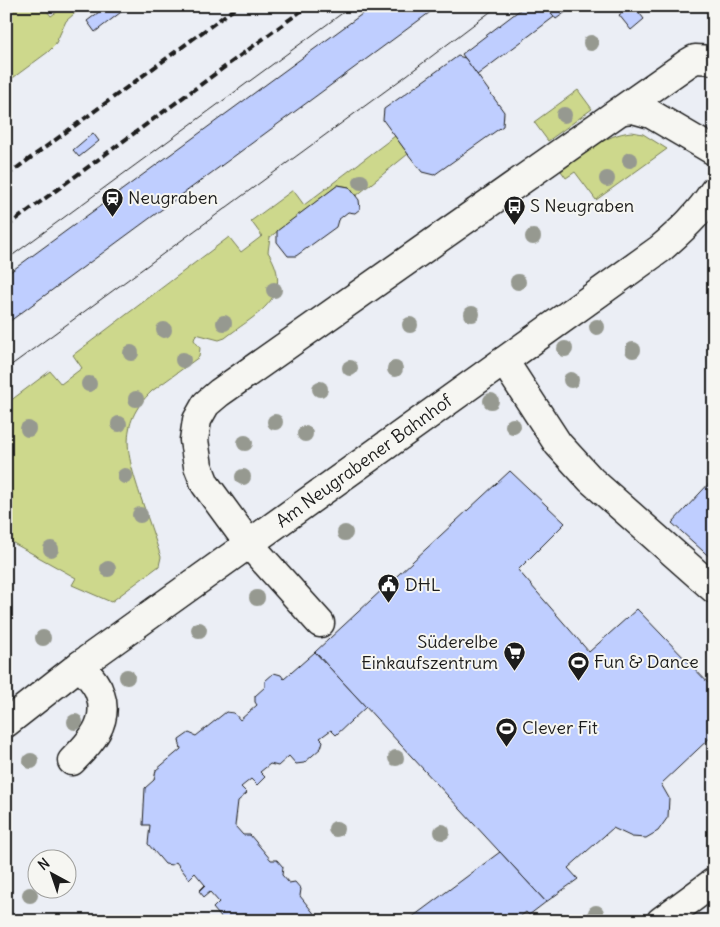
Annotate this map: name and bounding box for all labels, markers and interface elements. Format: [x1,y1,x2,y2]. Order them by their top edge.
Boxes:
station icon: Neugraben [100,186,124,217]
place label: Neugraben [128,186,218,209]
bus stop icon: S Neugraben [502,194,526,225]
place label: S Neugraben [530,194,634,217]
street label: Am Neugrabener Bahnhof [271,388,457,532]
public building icon: DHL [377,573,401,604]
place label: DHL [405,573,441,596]
place label: Süderelbe Einkaufszentrum [361,630,498,674]
supermarket icon: Süderelbe Einkaufszentrum [502,640,526,671]
sports icon: Fun & Dance [566,650,590,681]
place label: Fun & Dance [594,650,699,673]
sports icon: Clever Fit [494,716,518,747]
place label: Clever Fit [522,716,598,739]
north arrow [28,850,78,900]
text: N [34,854,53,874]

